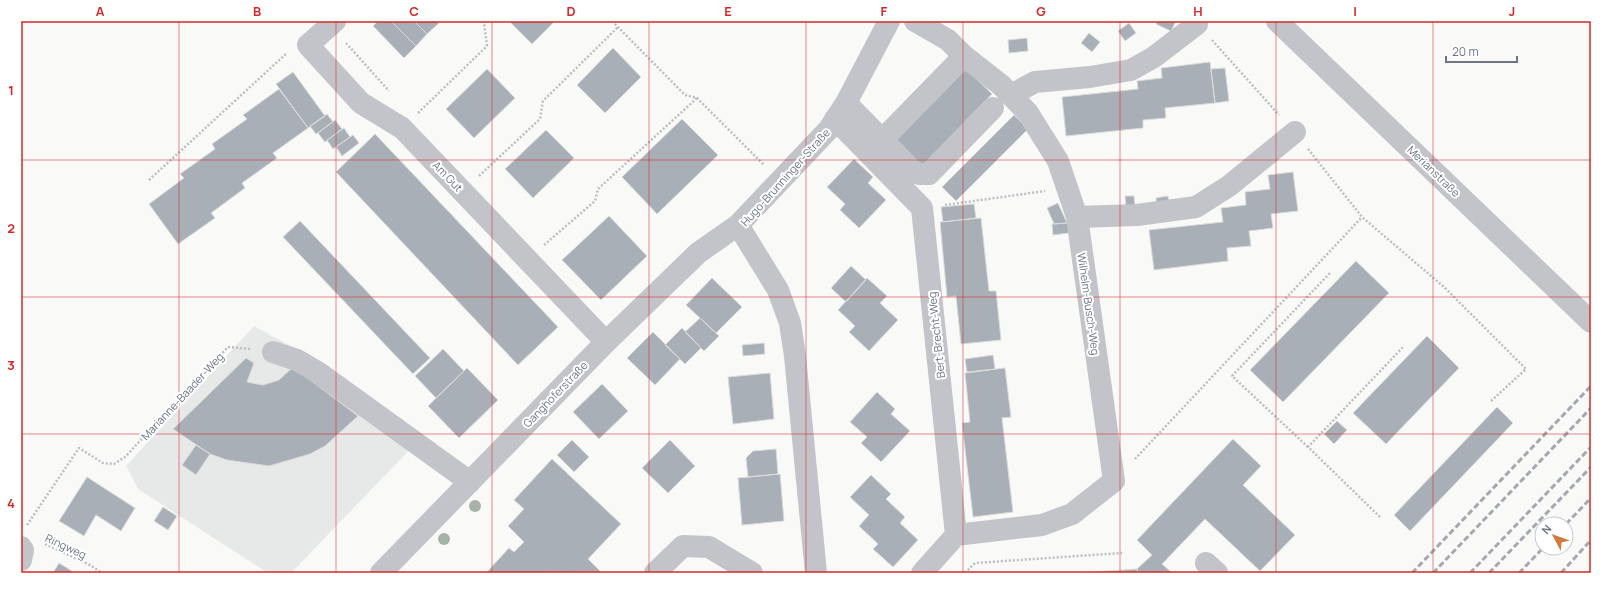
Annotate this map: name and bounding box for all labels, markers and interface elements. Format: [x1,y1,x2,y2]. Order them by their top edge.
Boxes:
text: A [96,2,105,20]
text: B [253,2,261,20]
text: C [409,2,419,20]
text: D [566,2,576,20]
text: E [724,2,732,20]
text: F [881,2,888,20]
text: G [1036,2,1046,20]
text: H [1193,2,1203,20]
text: I [1353,2,1357,20]
text: J [1509,2,1515,20]
scale bar [1446,38,1517,64]
text: 20 m [1452,43,1479,60]
text: 1 [8,81,14,99]
street label: Hugo-Brunninger-Straße [737,124,833,229]
street label: Merianstraße [1404,142,1464,200]
street label: Am Gut [430,157,466,195]
text: 2 [7,219,15,237]
street label: Wilhelm-Busch-Weg [1074,252,1104,356]
street label: Bert-Brecht-Weg [924,291,948,379]
street label: Marianne-Baader-Weg [137,349,227,443]
text: 3 [7,356,15,374]
street label: Ganghoferstraße [519,357,591,430]
text: 4 [7,494,15,512]
north arrow [1534,516,1574,556]
text: N [1538,521,1554,537]
street label: Ringweg [43,530,89,562]

